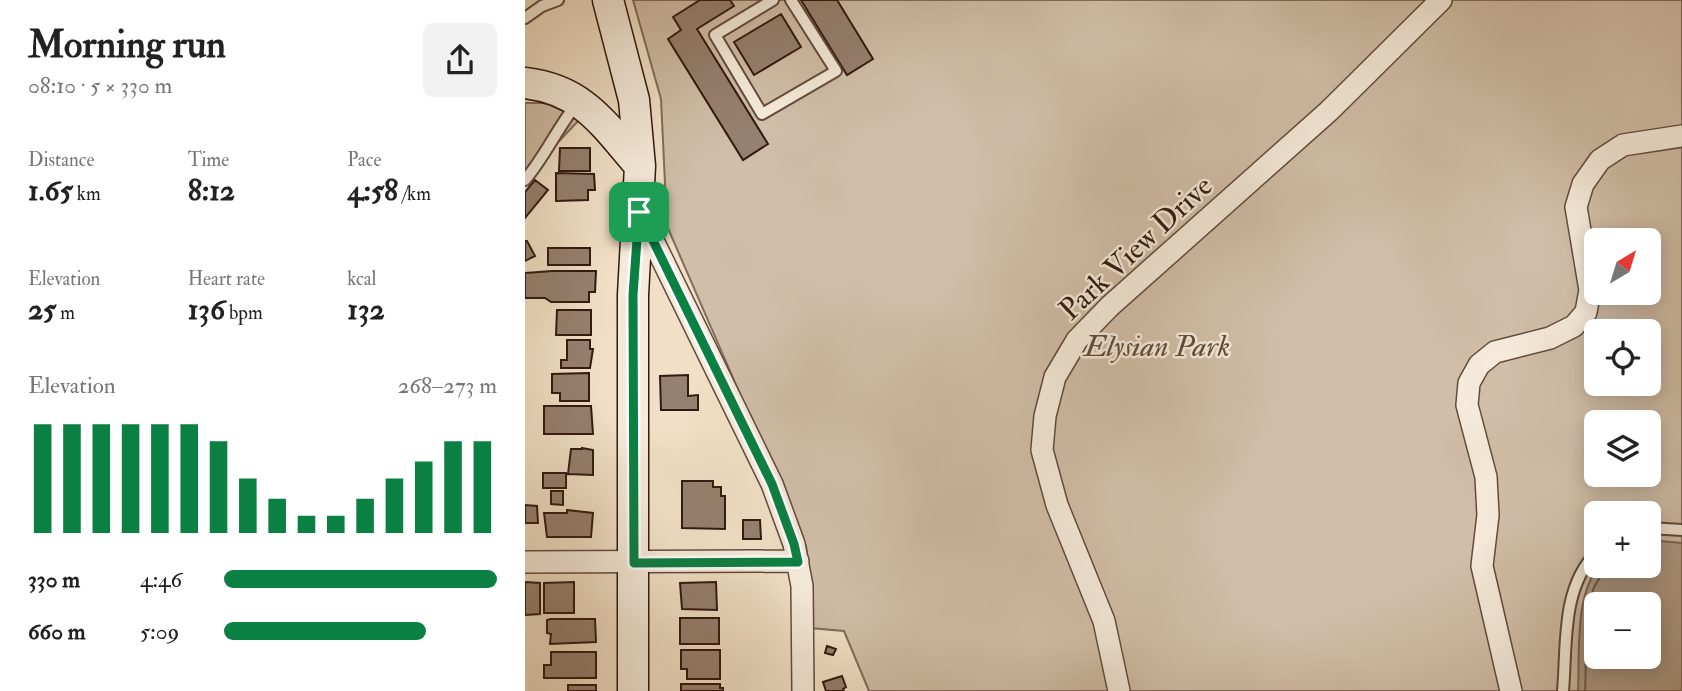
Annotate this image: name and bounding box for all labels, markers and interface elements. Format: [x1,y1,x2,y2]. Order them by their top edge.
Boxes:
text: Morning run [28,21,226,69]
button: share [423,23,497,97]
text: 08:10 · 5 × 330 m [28,71,172,100]
text: Distance [28,148,94,172]
text: Time [188,148,229,172]
text: Pace [347,148,381,172]
street label: Park View Drive [1052,168,1220,328]
text: 1.65 [28,172,73,209]
text: 8:12 [188,172,235,209]
text: 4:58 [347,172,398,209]
text: km [73,182,101,206]
text: /km [398,182,431,206]
pin [609,182,669,242]
icon: arrive [620,193,658,231]
north arrow [1584,228,1661,304]
map controls [1584,228,1661,669]
text: Elevation [28,267,100,291]
text: Heart rate [188,267,265,291]
text: kcal [347,267,376,291]
text: 25 [28,291,56,328]
text: 136 [188,291,225,328]
text: 132 [347,291,385,328]
text: m [56,301,75,325]
text: bpm [225,301,263,325]
button: locate [1584,319,1661,396]
park label: Elysian Park [1082,328,1230,365]
text: Elevation [28,371,116,400]
text: 268–273 m [398,371,497,400]
button: layers [1584,410,1661,487]
button: + [1584,501,1661,578]
text: 330 m [28,565,80,594]
text: 4:46 [140,565,182,594]
button: − [1584,592,1661,669]
text: 660 m [28,617,86,646]
text: 5:09 [140,617,179,646]

